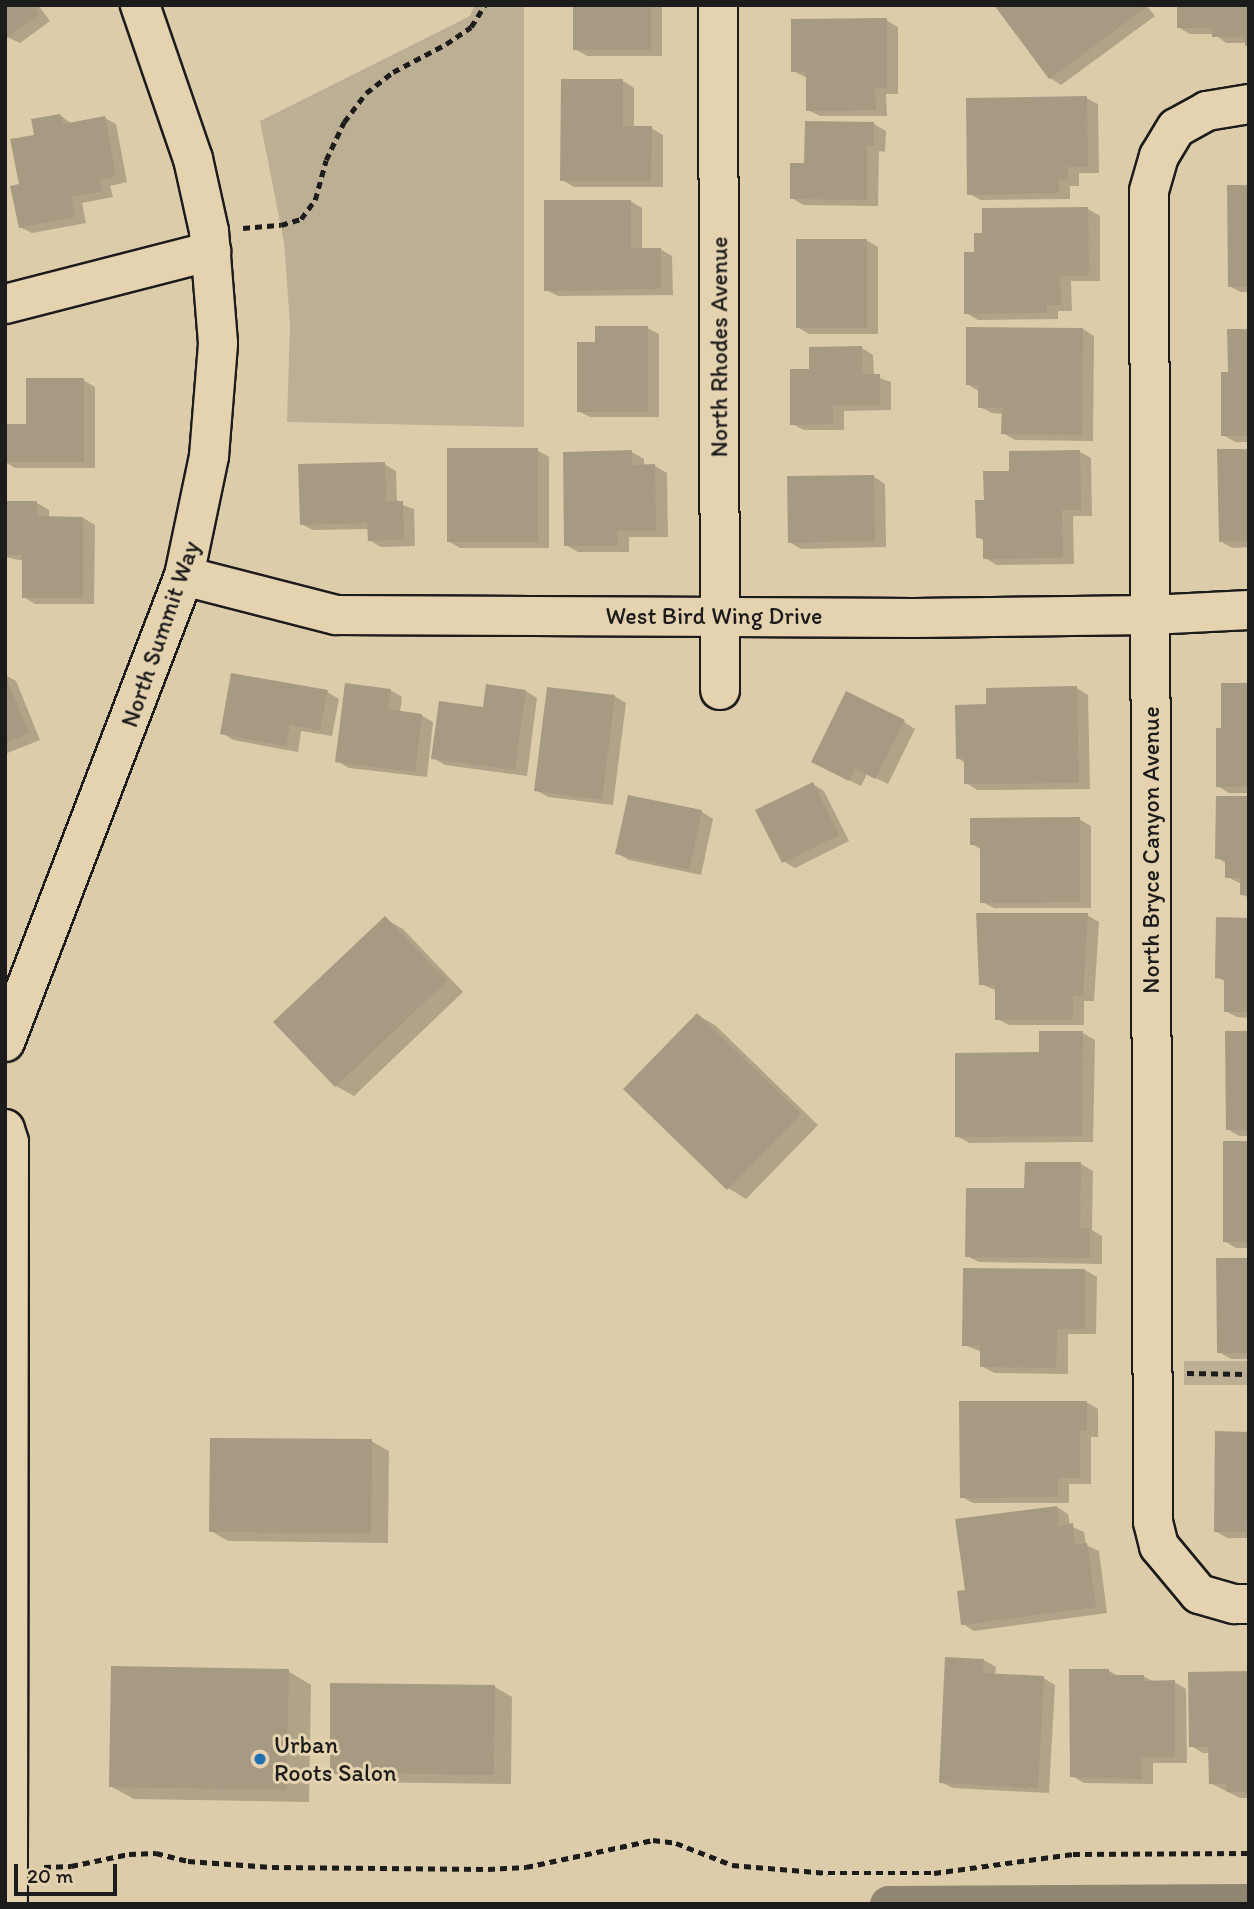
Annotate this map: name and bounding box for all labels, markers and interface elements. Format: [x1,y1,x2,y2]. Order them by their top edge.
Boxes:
street label: North Rhodes Avenue [705,237,733,457]
street label: North Summit Way [115,537,205,731]
street label: West Bird Wing Drive [605,602,823,630]
street label: North Bryce Canyon Avenue [1137,706,1165,994]
place label: Urban Roots Salon [274,1731,396,1787]
marker: Urban Roots Salon [252,1751,268,1767]
scale bar [18,1850,121,1894]
text: 20 m [27,1863,73,1888]

